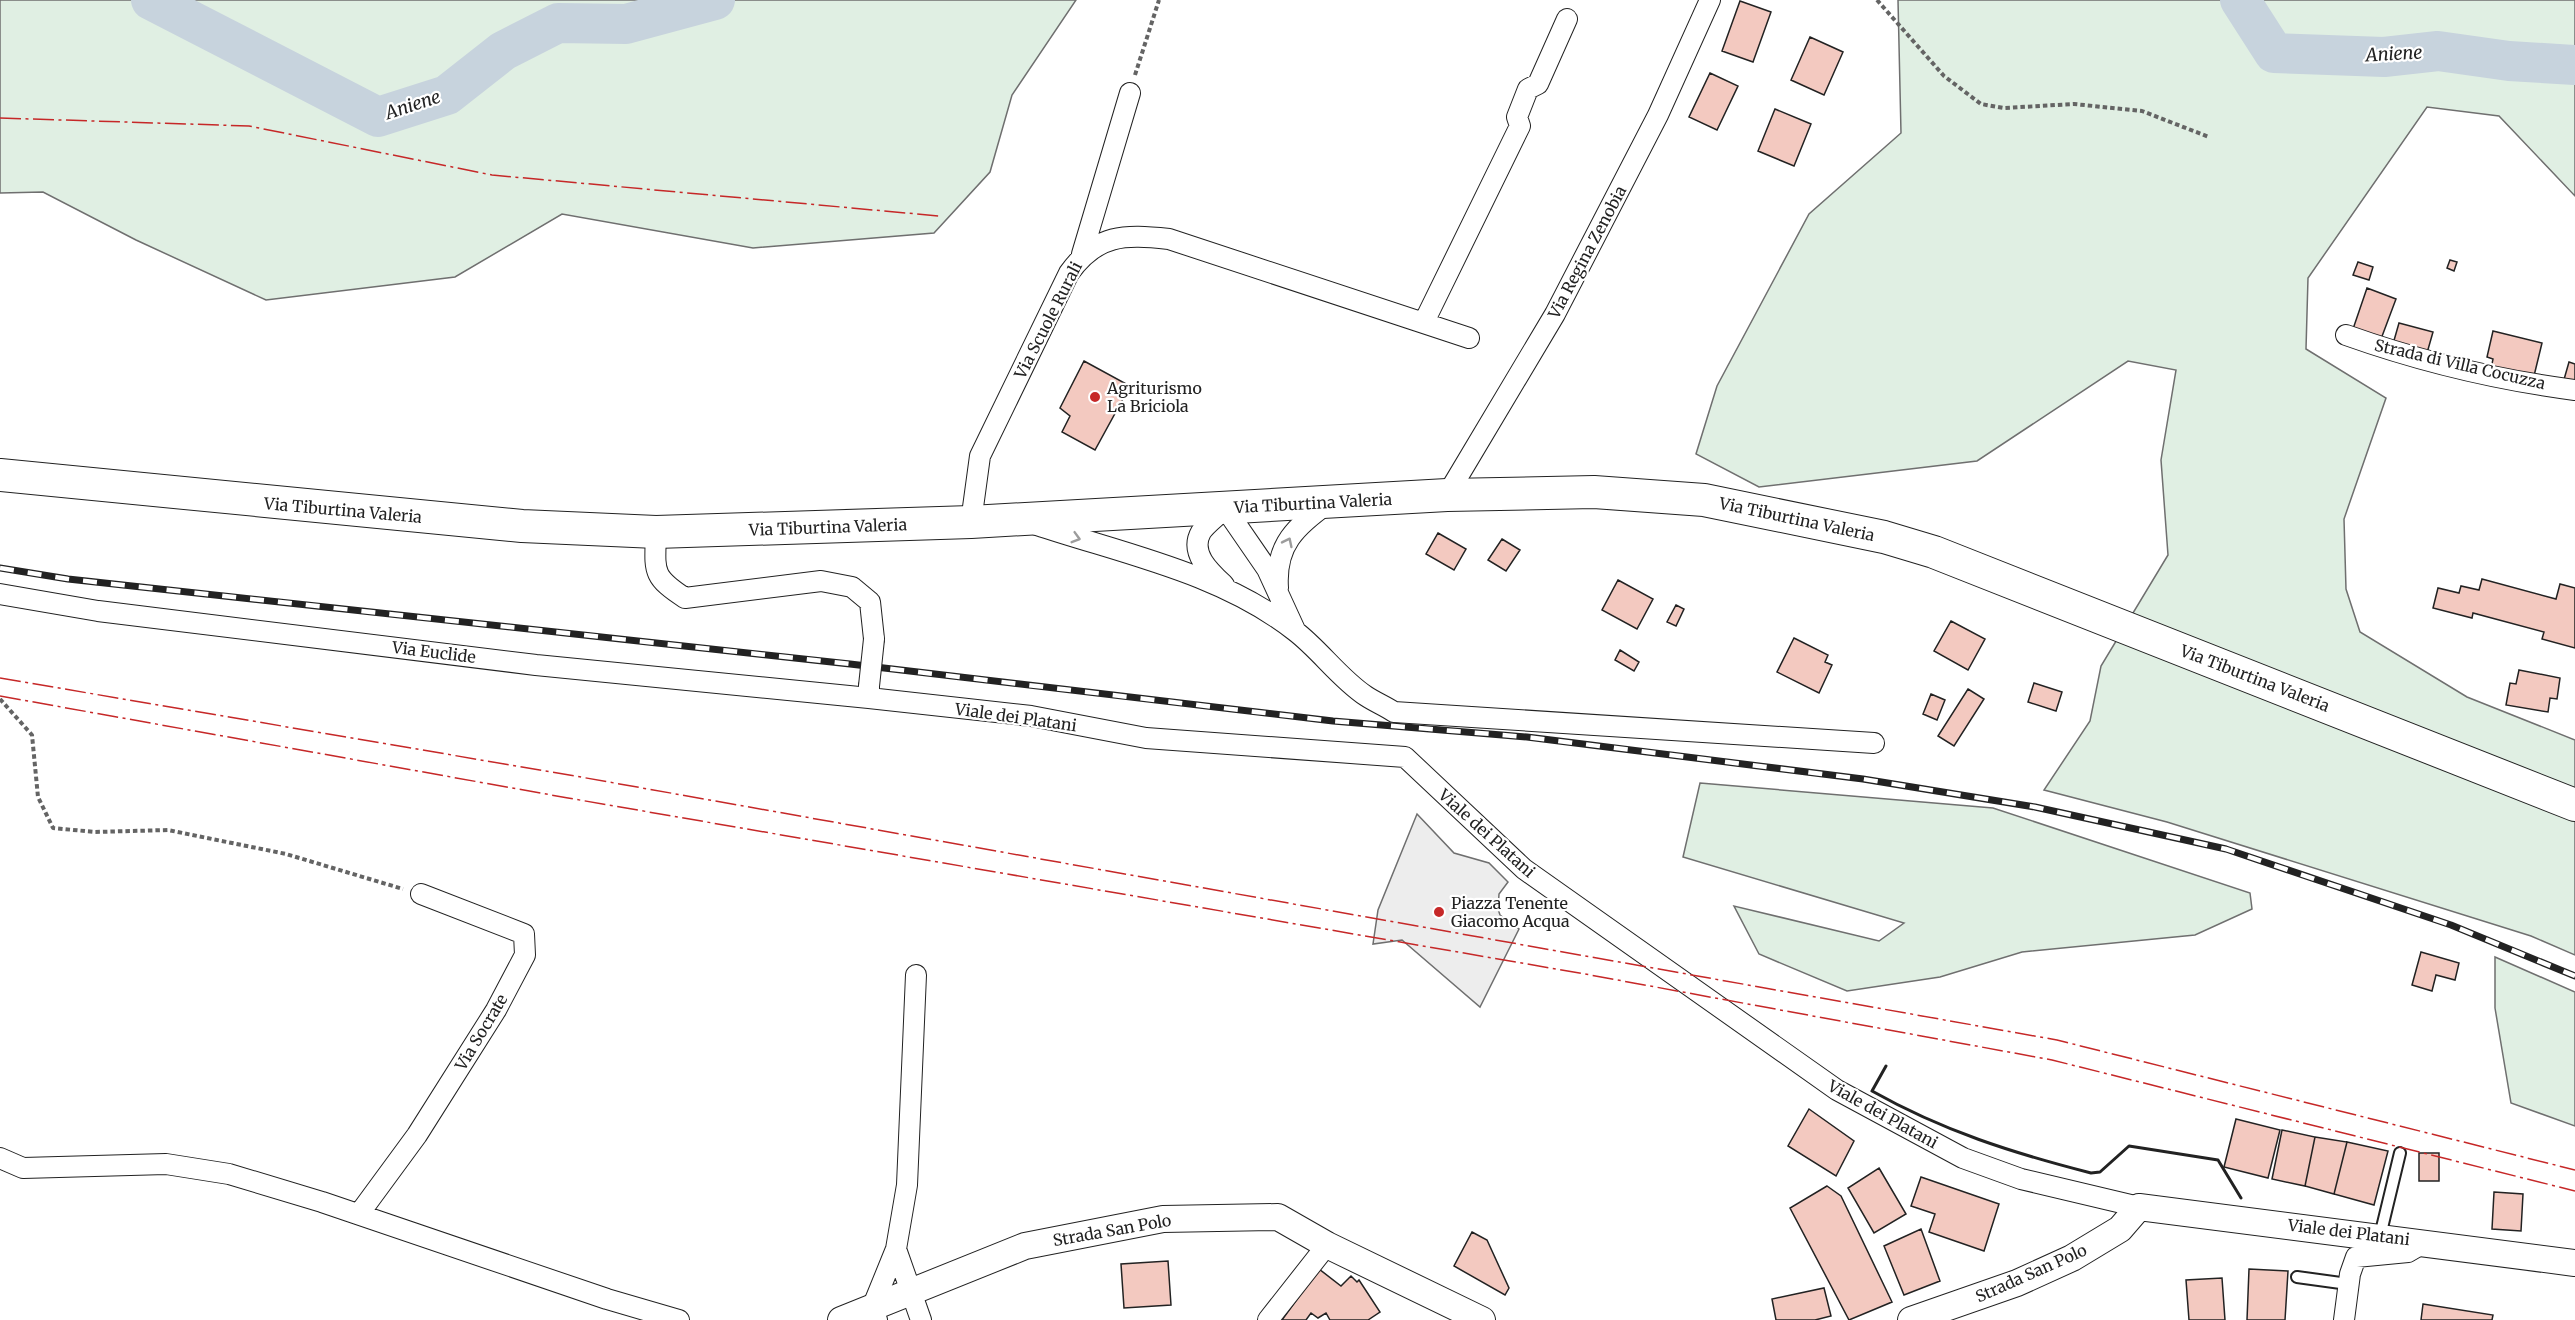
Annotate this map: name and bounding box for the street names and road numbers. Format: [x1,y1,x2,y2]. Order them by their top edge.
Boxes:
street label: Via Regina Zenobia [1543,182,1631,323]
street label: Via Scuole Rurali [1009,258,1086,383]
street label: Strada di Villa Cocuzza [2373,335,2548,393]
street label: Via Tiburtina Valeria [1232,489,1393,517]
street label: Via Tiburtina Valeria [262,493,423,527]
street label: Via Tiburtina Valeria [1717,493,1877,545]
street label: Via Tiburtina Valeria [748,514,908,540]
street label: Via Euclide [390,637,477,667]
street label: Via Tiburtina Valeria [2177,640,2333,716]
street label: Viale dei Platani [953,698,1078,735]
street label: Viale dei Platani [1434,784,1539,882]
street label: Via Socrate [450,990,512,1075]
street label: Viale dei Platani [1824,1075,1942,1153]
street label: Strada San Polo [1051,1210,1173,1250]
street label: Viale dei Platani [2286,1214,2411,1249]
street label: Strada San Polo [1972,1240,2090,1306]

